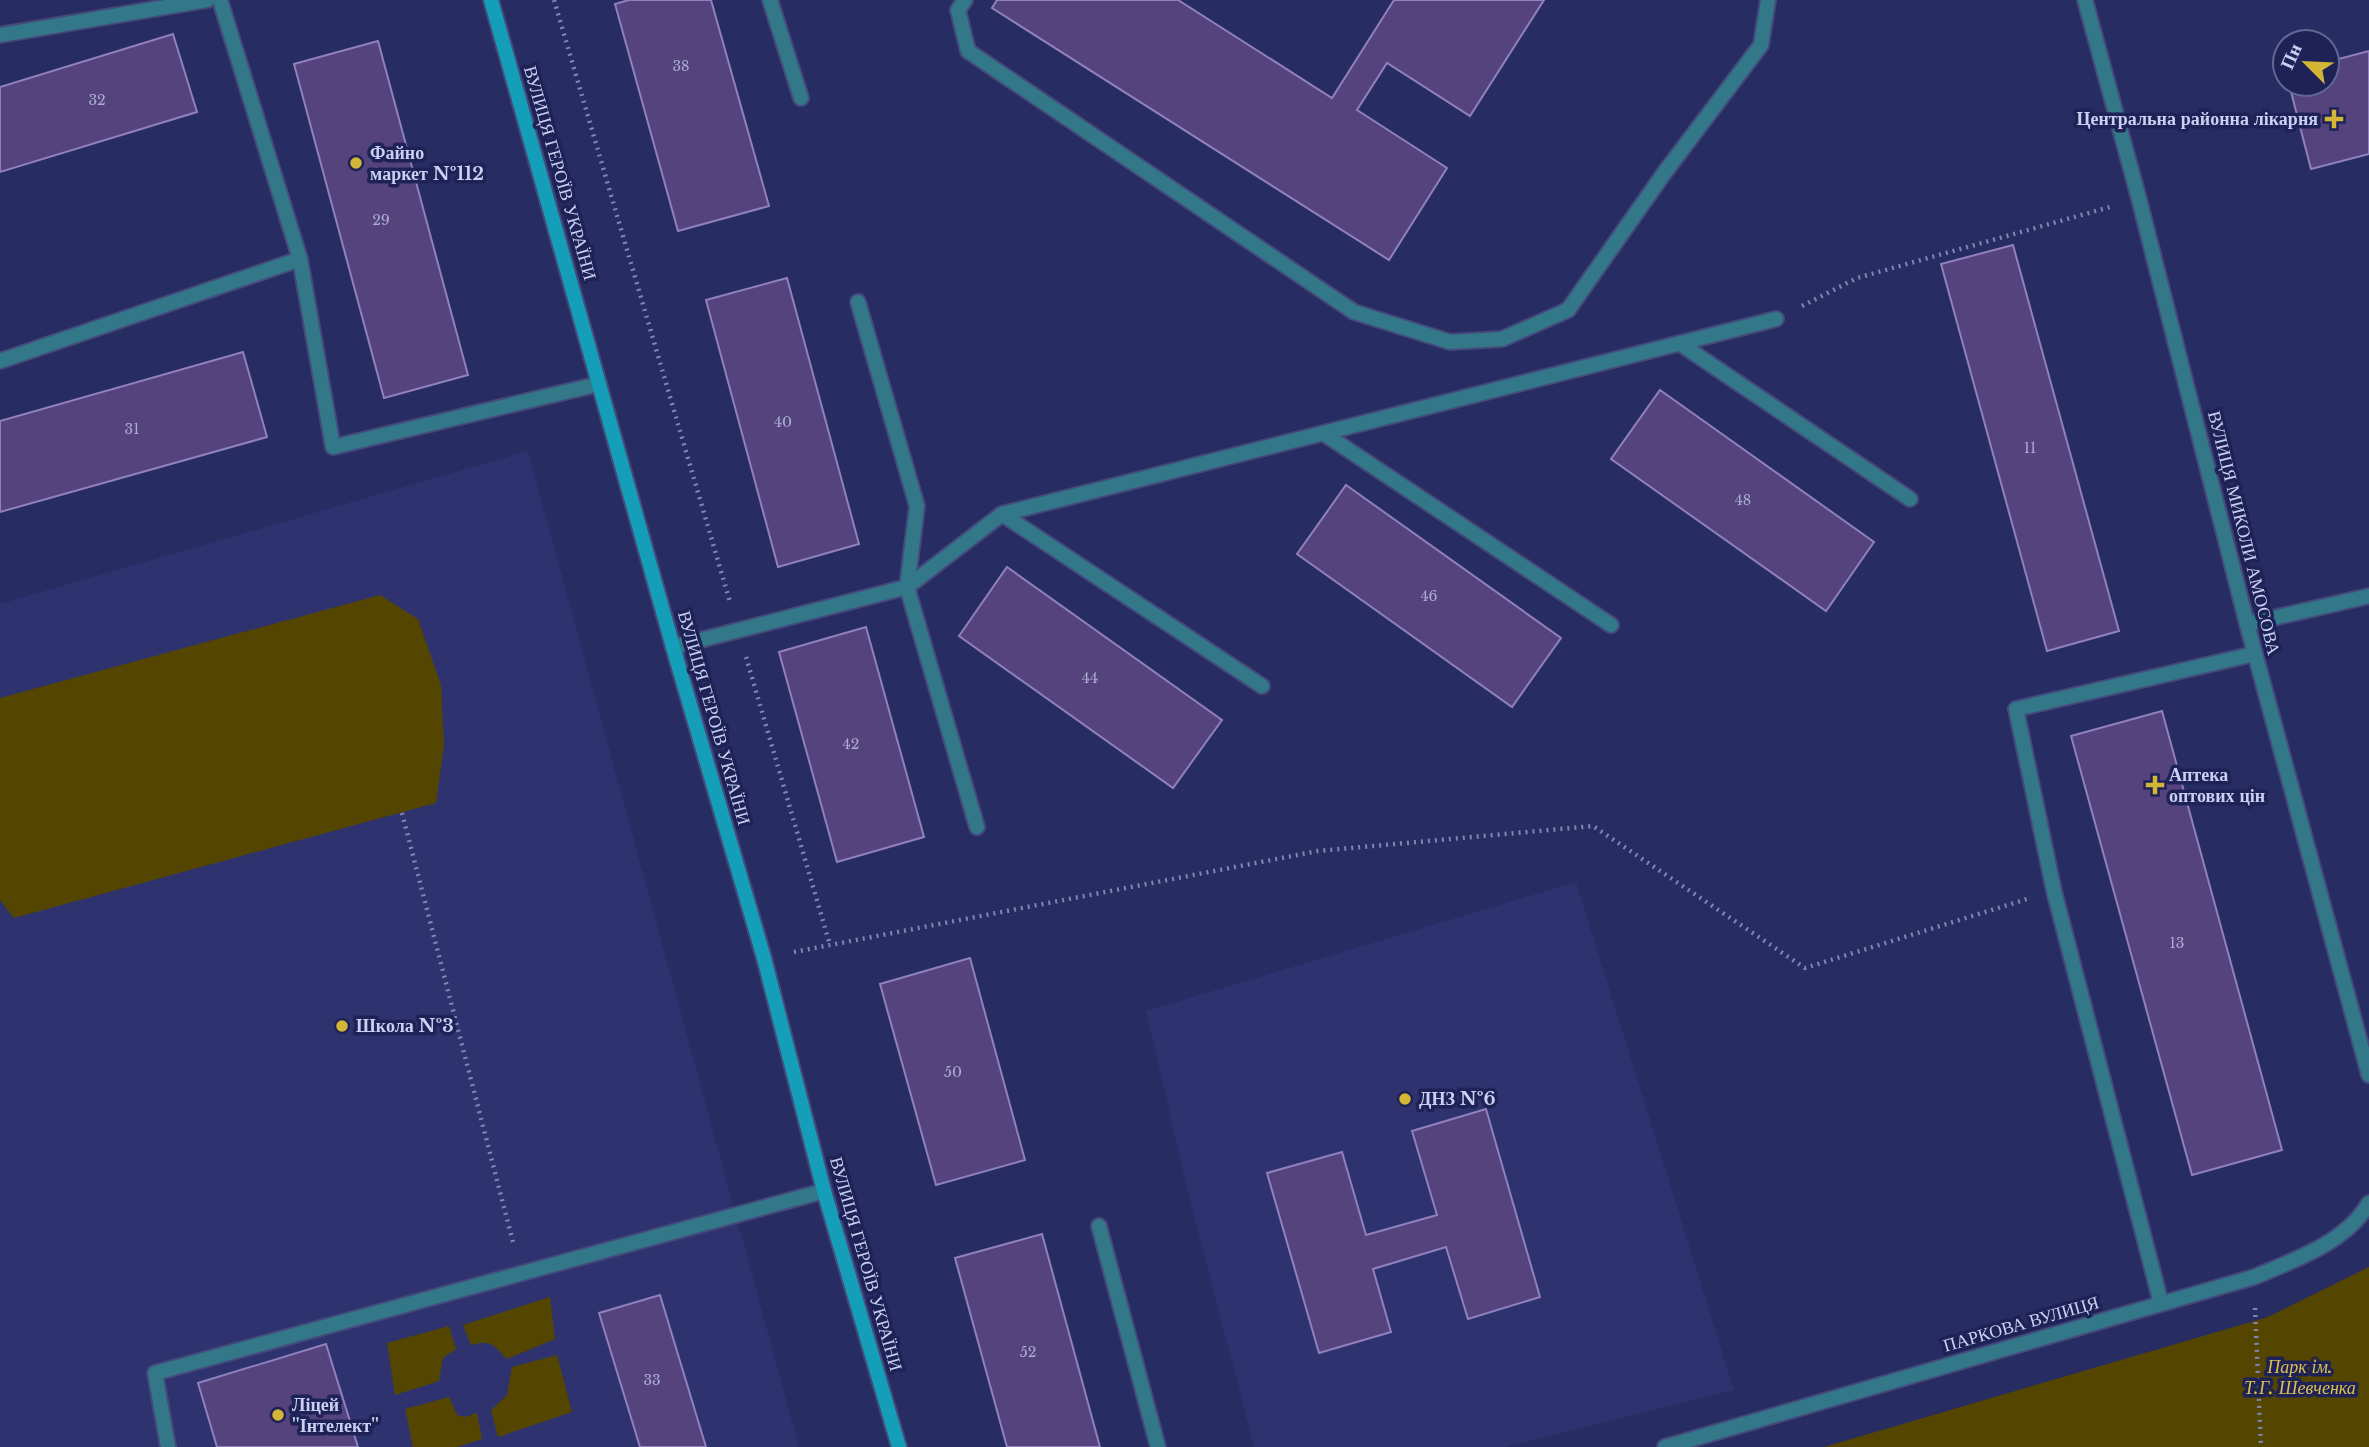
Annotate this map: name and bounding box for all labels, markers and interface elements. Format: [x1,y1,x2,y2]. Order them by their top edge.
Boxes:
north arrow [2271,28,2341,98]
text: Пн [2275,40,2307,73]
house number: 38 [672,57,690,75]
street label: ВУЛИЦЯ ГЕРОЇВ УКРАЇНИ [519,63,601,283]
house number: 32 [88,91,106,109]
place label: Центральна районна лікарня [2076,108,2318,130]
marker: Центральна районна лікарня [2324,109,2344,129]
place label: Файно маркет №112 [370,142,484,185]
marker: Файно маркет №112 [348,155,364,171]
house number: 29 [372,211,390,229]
street label: ВУЛИЦЯ МИКОЛИ АМОСОВА [2203,409,2285,657]
house number: 40 [774,413,792,431]
house number: 31 [125,420,139,438]
house number: 11 [2024,439,2036,457]
house number: 48 [1735,491,1751,509]
house number: 46 [1420,587,1438,605]
street label: ВУЛИЦЯ ГЕРОЇВ УКРАЇНИ [673,608,755,828]
house number: 44 [1082,669,1098,687]
house number: 42 [843,735,859,753]
place label: Аптека оптових цін [2169,764,2265,807]
marker: Аптека оптових цін [2147,777,2163,793]
house number: 13 [2170,934,2184,952]
place label: Школа №3 [356,1015,454,1037]
marker: Школа №3 [334,1018,350,1034]
house number: 50 [944,1063,962,1081]
place label: ДНЗ №6 [1419,1088,1496,1110]
marker: ДНЗ №6 [1397,1091,1413,1107]
street label: ВУЛИЦЯ ГЕРОЇВ УКРАЇНИ [825,1154,907,1374]
street label: ПАРКОВА ВУЛИЦЯ [1941,1291,2101,1357]
house number: 52 [1020,1343,1036,1361]
park label: Парк ім. Т.Г. Шевченка [2244,1356,2356,1399]
house number: 33 [643,1371,661,1389]
place label: Ліцей ''Інтелект'' [292,1394,379,1437]
marker: Ліцей ''Інтелект'' [270,1407,286,1423]

